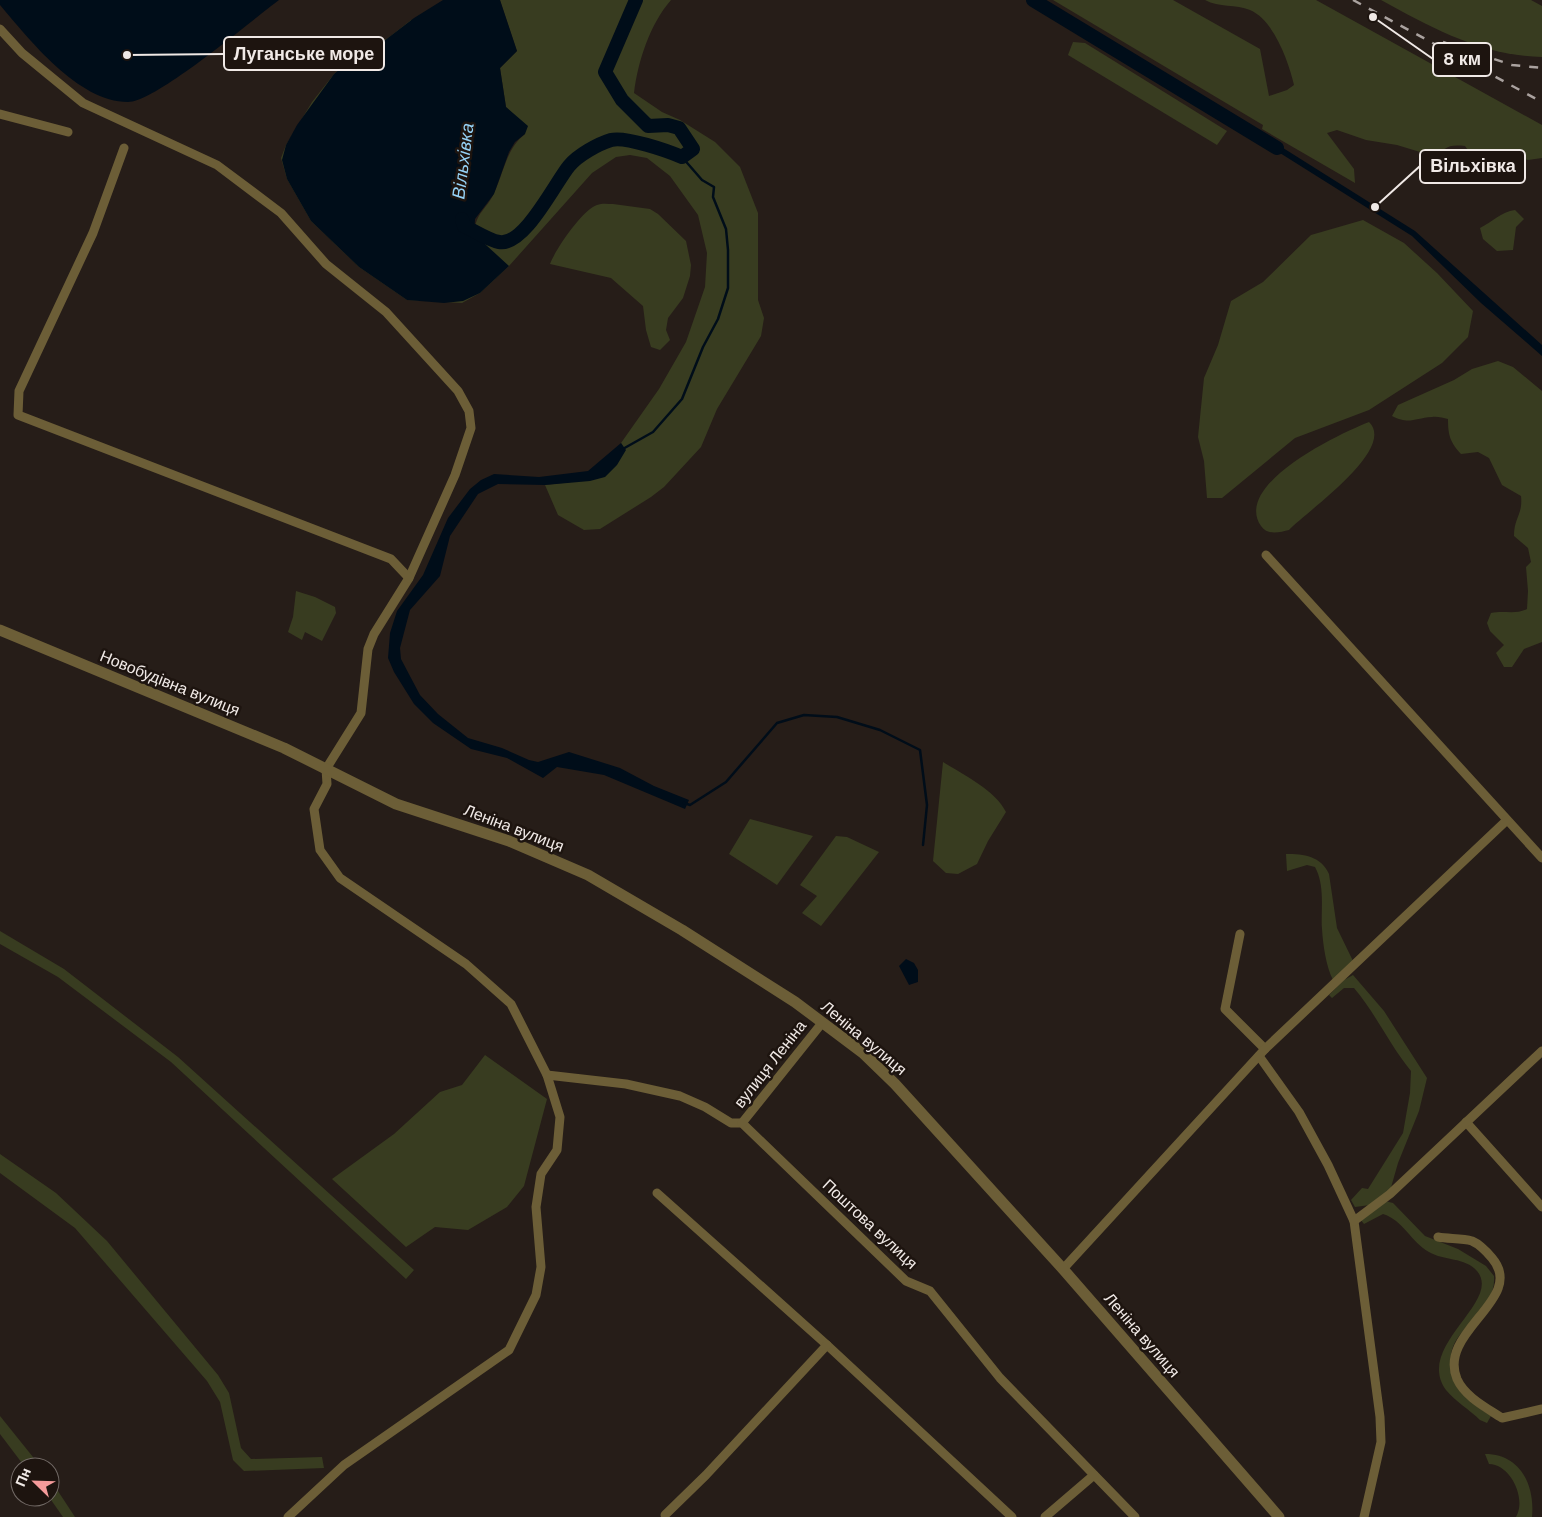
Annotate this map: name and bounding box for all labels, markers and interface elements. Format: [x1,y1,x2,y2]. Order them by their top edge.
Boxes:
callout: Луганське море [224,37,384,70]
text: Луганське море [234,42,374,66]
callout: 8 км [1433,43,1491,76]
text: 8 км [1443,47,1481,71]
water label: Вільхівка [446,122,480,200]
callout: Вільхівка [1420,150,1525,183]
text: Вільхівка [1430,154,1517,178]
street label: Новобудівна вулиця [97,645,243,721]
street label: Леніна вулиця [461,799,567,857]
street label: Леніна вулиця [817,996,911,1080]
street label: вулиця Леніна [729,1016,811,1112]
street label: Поштова вулиця [818,1174,922,1274]
street label: Леніна вулиця [1099,1288,1185,1382]
north arrow [10,1457,60,1507]
text: Пн [11,1465,35,1489]

